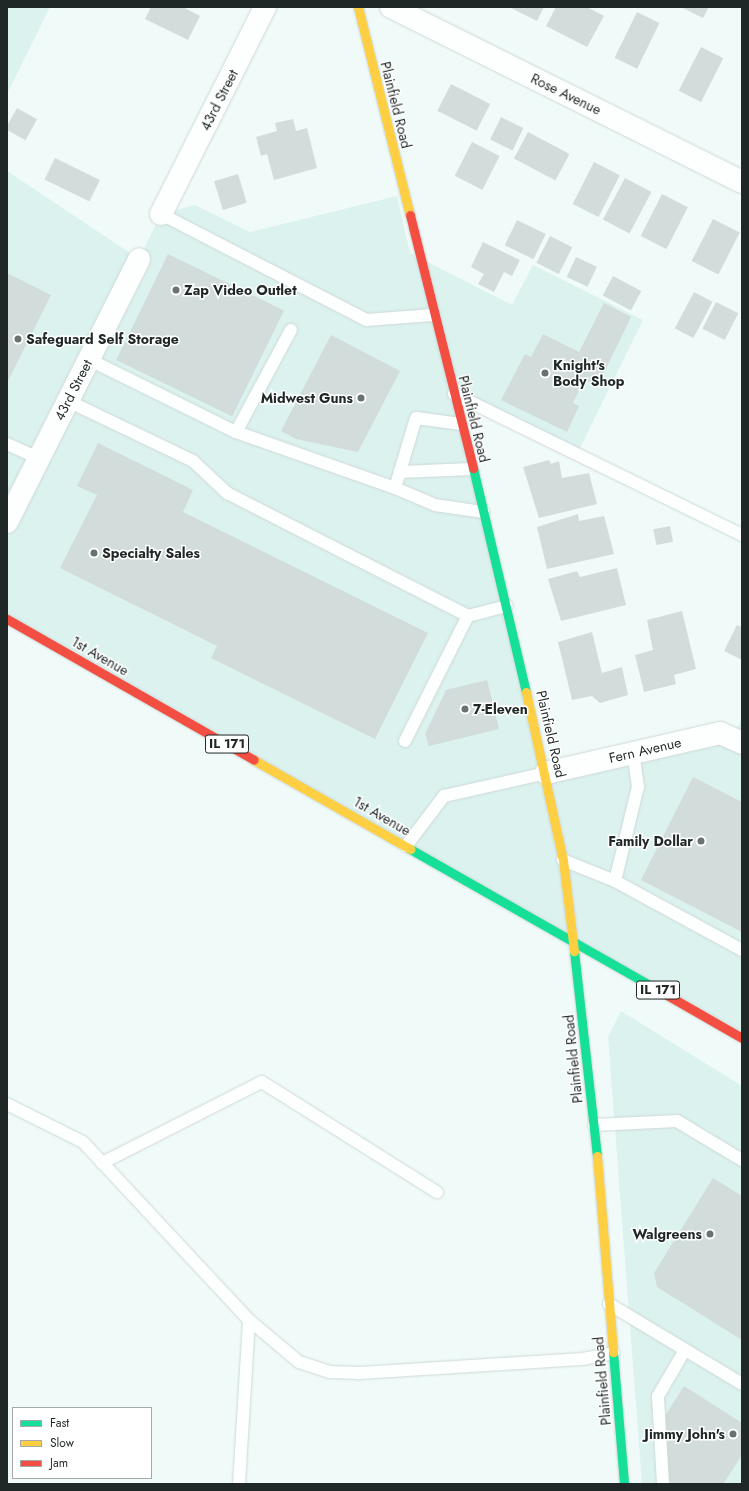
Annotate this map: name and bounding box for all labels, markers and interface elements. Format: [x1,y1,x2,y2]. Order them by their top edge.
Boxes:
street label: Plainfield Road [377,60,415,150]
street label: 43rd Street [196,67,242,133]
street label: Rose Avenue [528,70,604,118]
place label: Zap Video Outlet [184,282,297,298]
marker: Zap Video Outlet [171,285,181,295]
place label: Safeguard Self Storage [26,331,179,347]
marker: Safeguard Self Storage [13,334,23,344]
street label: 43rd Street [50,357,96,423]
place label: Knight's Body Shop [553,357,624,390]
marker: Knight's Body Shop [540,368,550,378]
street label: Plainfield Road [455,374,493,464]
place label: Midwest Guns [261,390,353,406]
marker: Midwest Guns [356,393,366,403]
place label: Specialty Sales [102,545,200,561]
marker: Specialty Sales [89,548,99,558]
street label: 1st Avenue [68,633,132,679]
street label: Plainfield Road [533,689,569,779]
place label: 7-Eleven [473,701,528,717]
marker: 7-Eleven [460,704,470,714]
road number: IL 171 [205,733,249,755]
street label: Fern Avenue [607,734,683,766]
street label: 1st Avenue [350,793,414,839]
place label: Family Dollar [608,833,693,849]
marker: Family Dollar [696,836,706,846]
road number: IL 171 [636,979,680,1001]
street label: Plainfield Road [560,1014,586,1104]
place label: Walgreens [633,1226,702,1242]
marker: Walgreens [705,1229,715,1239]
street label: Plainfield Road [590,1336,614,1426]
legend [12,1407,152,1479]
text: Fast [50,1414,69,1432]
place label: Jimmy John's [644,1426,725,1442]
marker: Jimmy John's [728,1429,738,1439]
text: Slow [50,1434,74,1452]
text: Jam [50,1454,68,1472]

